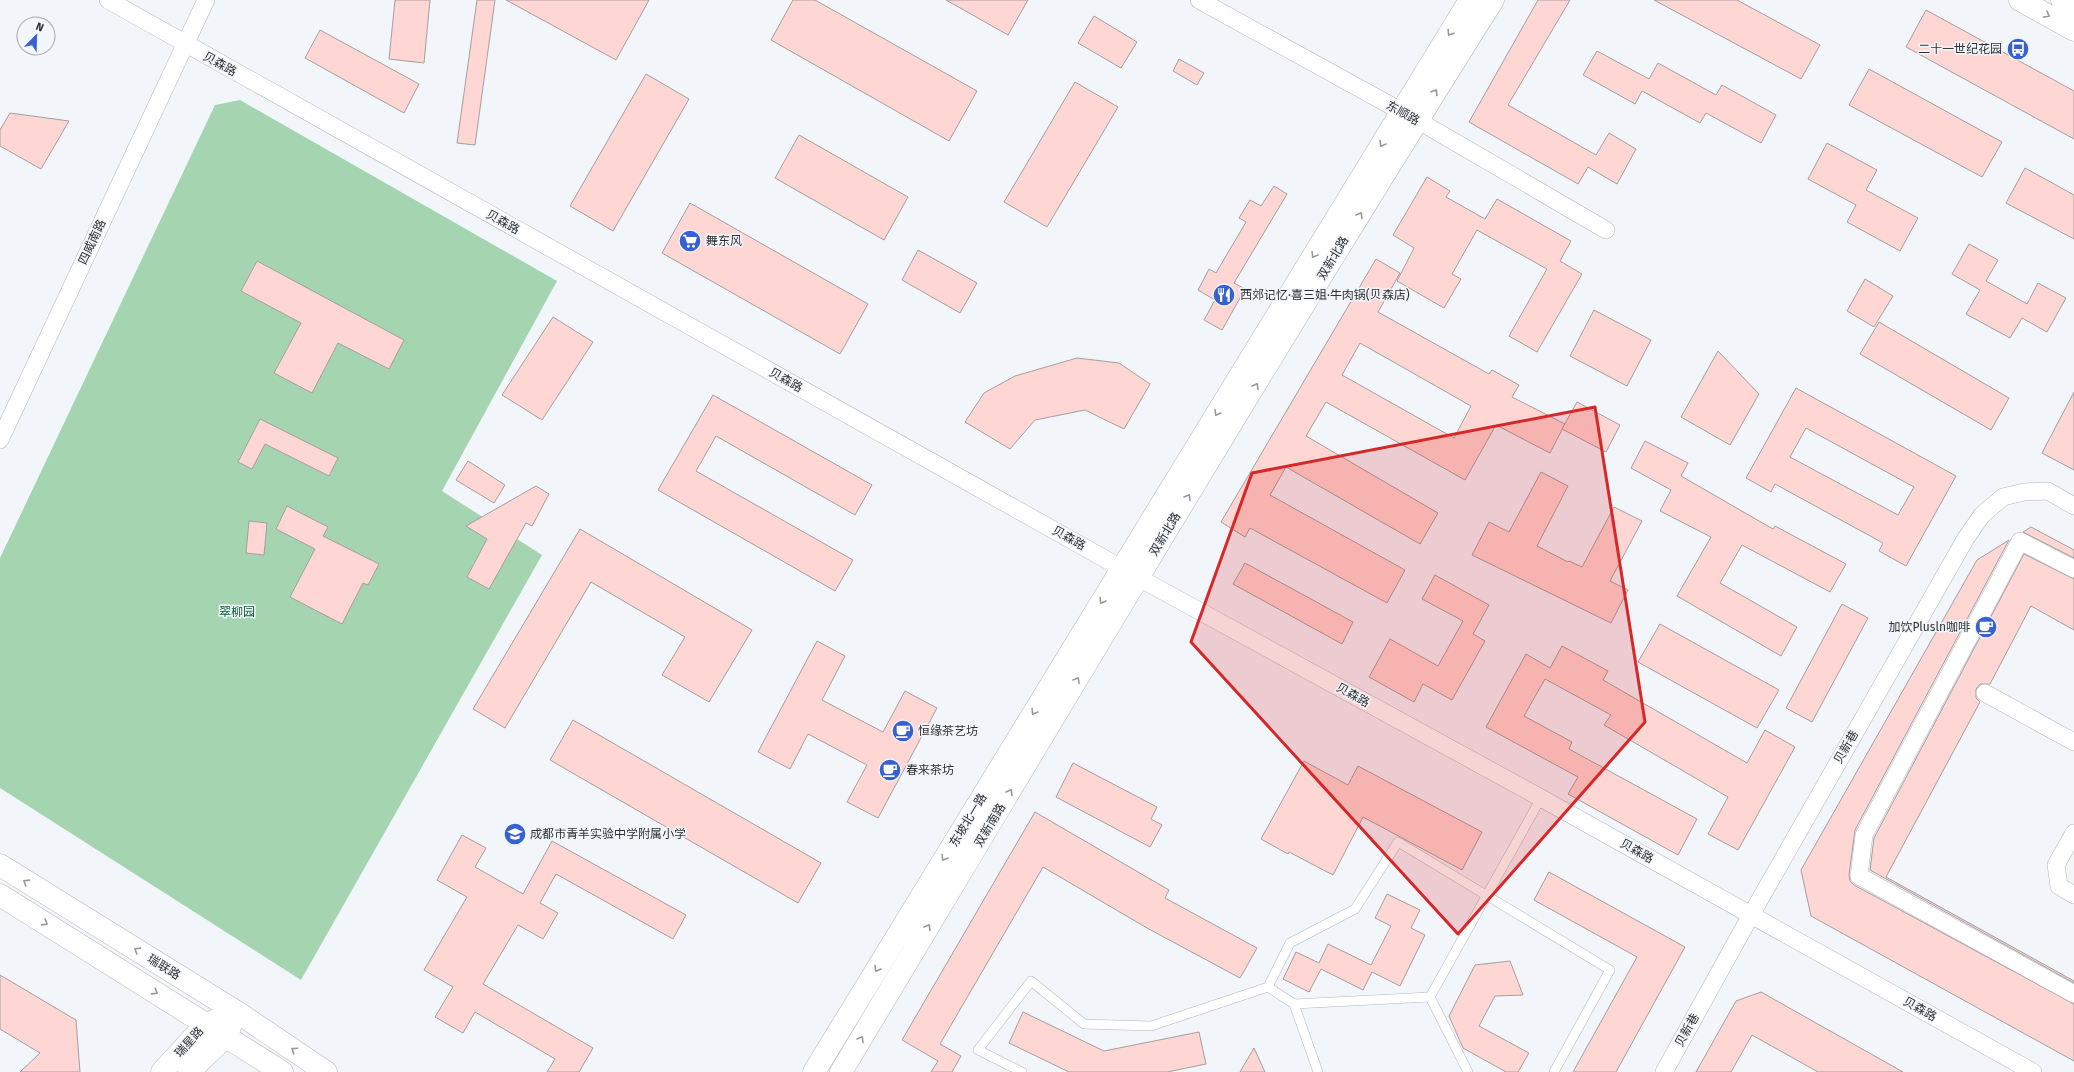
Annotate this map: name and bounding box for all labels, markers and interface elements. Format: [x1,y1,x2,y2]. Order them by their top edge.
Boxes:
one-way arrow [2043,11,2050,18]
north arrow [16,16,56,56]
text: N [34,20,46,35]
one-way arrow [1447,29,1455,36]
bus stop icon: 二十一世纪花园 [2005,36,2031,62]
place label: 二十一世纪花园 [1918,42,2002,56]
street label: 贝森路 [201,49,239,79]
one-way arrow [1430,89,1437,96]
street label: 东顺路 [1384,98,1422,128]
one-way arrow [1379,140,1386,147]
street label: 贝森路 [484,207,522,237]
one-way arrow [1355,212,1362,219]
street label: 四威南路 [76,217,108,267]
supermarket icon: 舞东风 [677,228,703,254]
place label: 舞东风 [706,234,742,248]
street label: 双新北路 [1315,234,1351,282]
one-way arrow [1311,251,1318,258]
restaurant icon: 西郊记忆·喜三姐·牛肉锅(贝森店) [1211,282,1237,308]
place label: 西郊记忆·喜三姐·牛肉锅(贝森店) [1240,288,1410,302]
street label: 贝森路 [767,365,805,395]
one-way arrow [1251,383,1258,390]
one-way arrow [1214,409,1221,416]
one-way arrow [1183,494,1191,501]
street label: 双新北路 [1147,510,1183,558]
street label: 贝森路 [1050,523,1088,553]
one-way arrow [1099,597,1107,604]
park label: 翠柳园 [219,605,255,619]
cafe icon: 加饮Plusln咖啡 [1973,614,1999,640]
place label: 加饮Plusln咖啡 [1888,620,1970,634]
one-way arrow [1072,677,1080,684]
street label: 贝森路 [1334,680,1372,710]
one-way arrow [1032,708,1039,715]
cafe icon: 恒缘茶艺坊 [890,718,916,744]
place label: 恒缘茶艺坊 [918,724,978,738]
street label: 贝新巷 [1831,728,1861,766]
cafe icon: 春来茶坊 [877,757,903,783]
place label: 春来茶坊 [906,763,954,777]
one-way arrow [1005,789,1013,796]
street label: 东坡北一路 [947,791,989,849]
street label: 双新南路 [972,801,1008,849]
school or university icon: 成都市青羊实验中学附属小学 [502,821,528,847]
place label: 成都市青羊实验中学附属小学 [530,827,686,841]
street label: 贝森路 [1618,836,1656,866]
one-way arrow [942,854,949,861]
one-way arrow [23,879,30,886]
one-way arrow [41,919,48,926]
one-way arrow [924,924,931,931]
one-way arrow [134,947,141,955]
street label: 瑞联路 [145,952,183,982]
one-way arrow [874,965,881,972]
one-way arrow [151,987,158,994]
street label: 贝森路 [1901,994,1939,1024]
street label: 贝新巷 [1672,1011,1702,1049]
street label: 瑞星路 [172,1024,206,1060]
one-way arrow [857,1036,864,1043]
one-way arrow [291,1048,298,1055]

